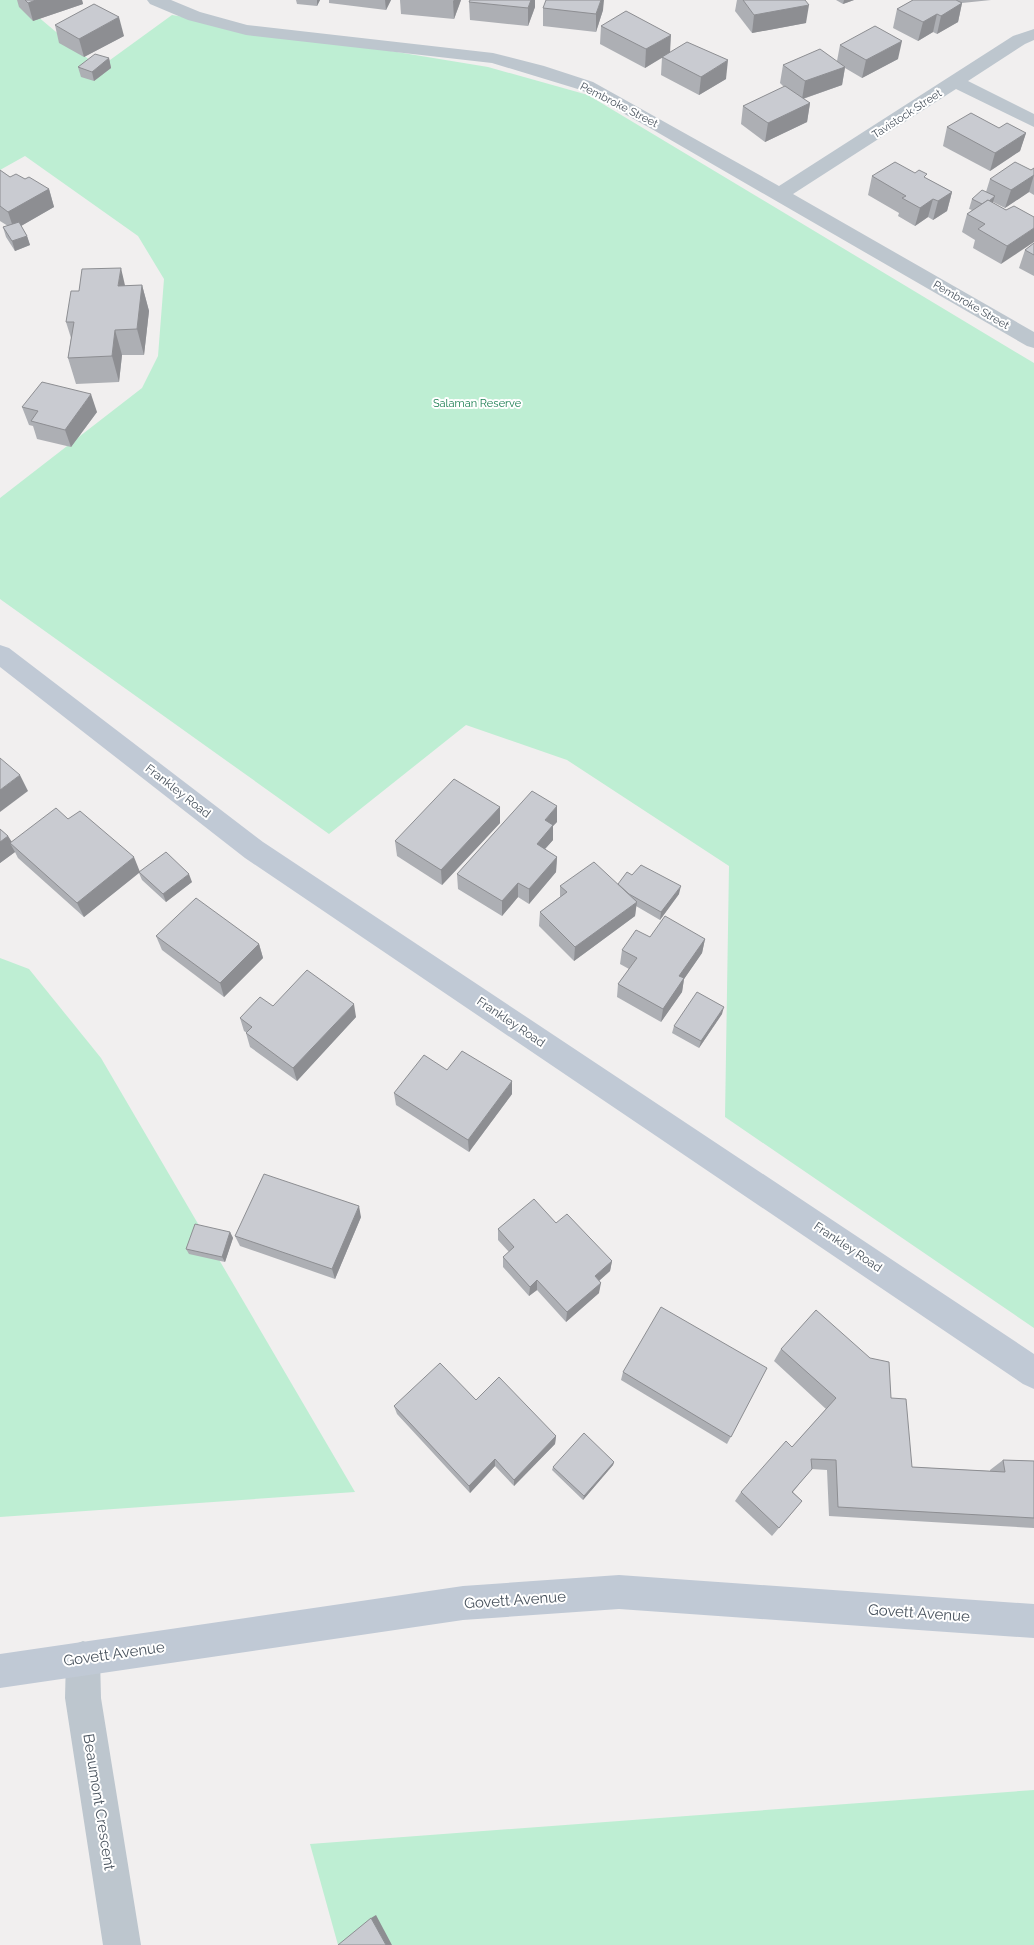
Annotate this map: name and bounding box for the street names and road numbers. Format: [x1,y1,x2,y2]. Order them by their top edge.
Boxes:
street label: Pembroke Street [578,80,660,130]
street label: Tavistock Street [870,87,944,141]
street label: Pembroke Street [931,278,1012,332]
street label: Frankley Road [143,761,213,821]
street label: Frankley Road [474,994,548,1050]
street label: Frankley Road [811,1219,885,1275]
street label: Govett Avenue [464,1587,567,1613]
street label: Govett Avenue [868,1600,971,1626]
street label: Govett Avenue [62,1638,166,1670]
street label: Beaumont Crescent [79,1732,119,1872]

